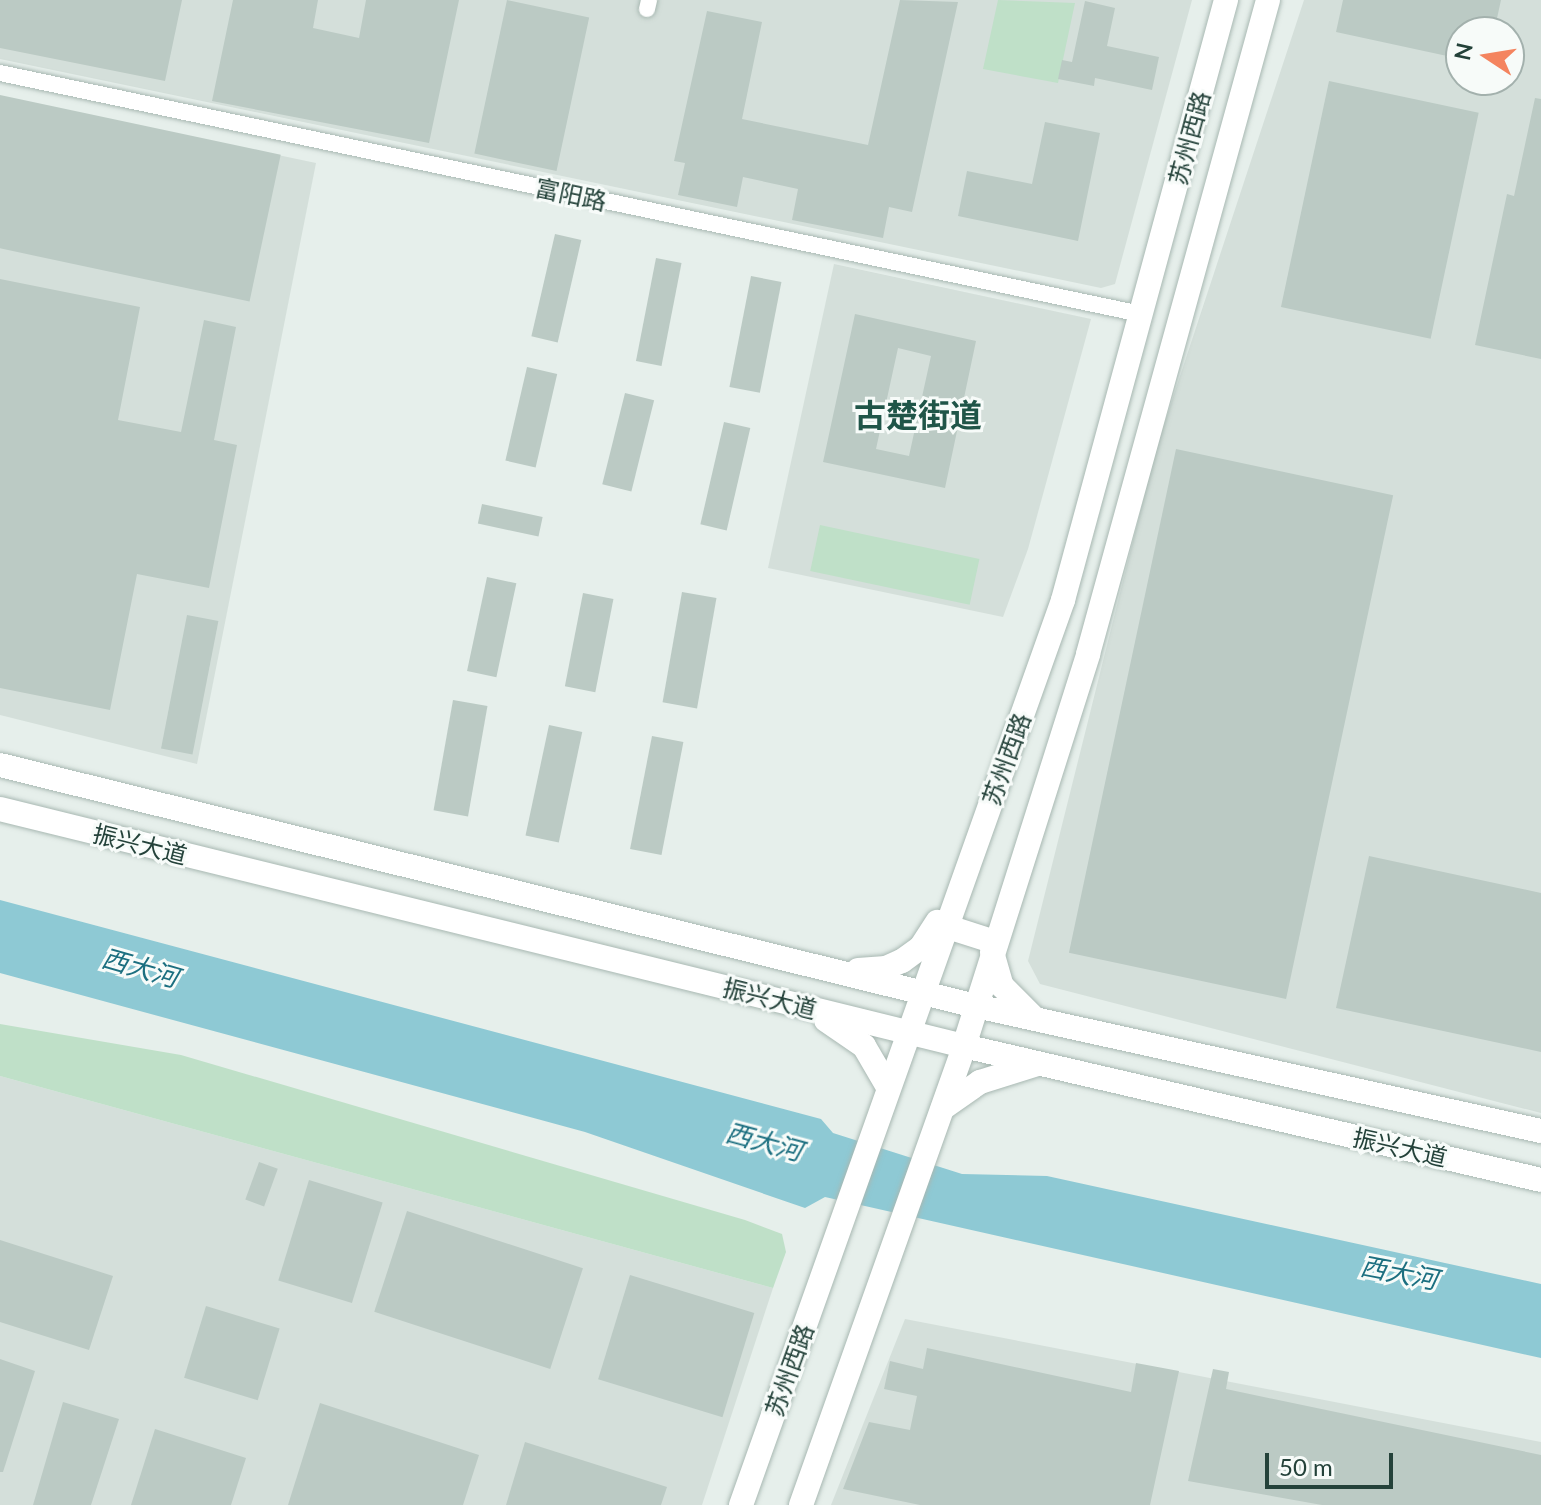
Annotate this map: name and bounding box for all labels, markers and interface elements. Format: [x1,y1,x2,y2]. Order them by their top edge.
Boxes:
north arrow [1445,16,1525,96]
text: N [1448,40,1478,62]
street label: 苏州西路 [1163,88,1215,188]
street label: 富阳路 [533,172,609,216]
district label: 古楚街道 [854,396,982,434]
street label: 苏州西路 [976,709,1036,809]
street label: 振兴大道 [90,818,190,870]
water label: 西大河 [98,942,182,994]
street label: 振兴大道 [720,972,820,1024]
water label: 西大河 [722,1117,806,1167]
street label: 振兴大道 [1350,1122,1450,1172]
water label: 西大河 [1358,1250,1440,1296]
street label: 苏州西路 [759,1320,819,1420]
scale bar [1269,1437,1397,1487]
text: 50 m [1279,1452,1333,1481]

